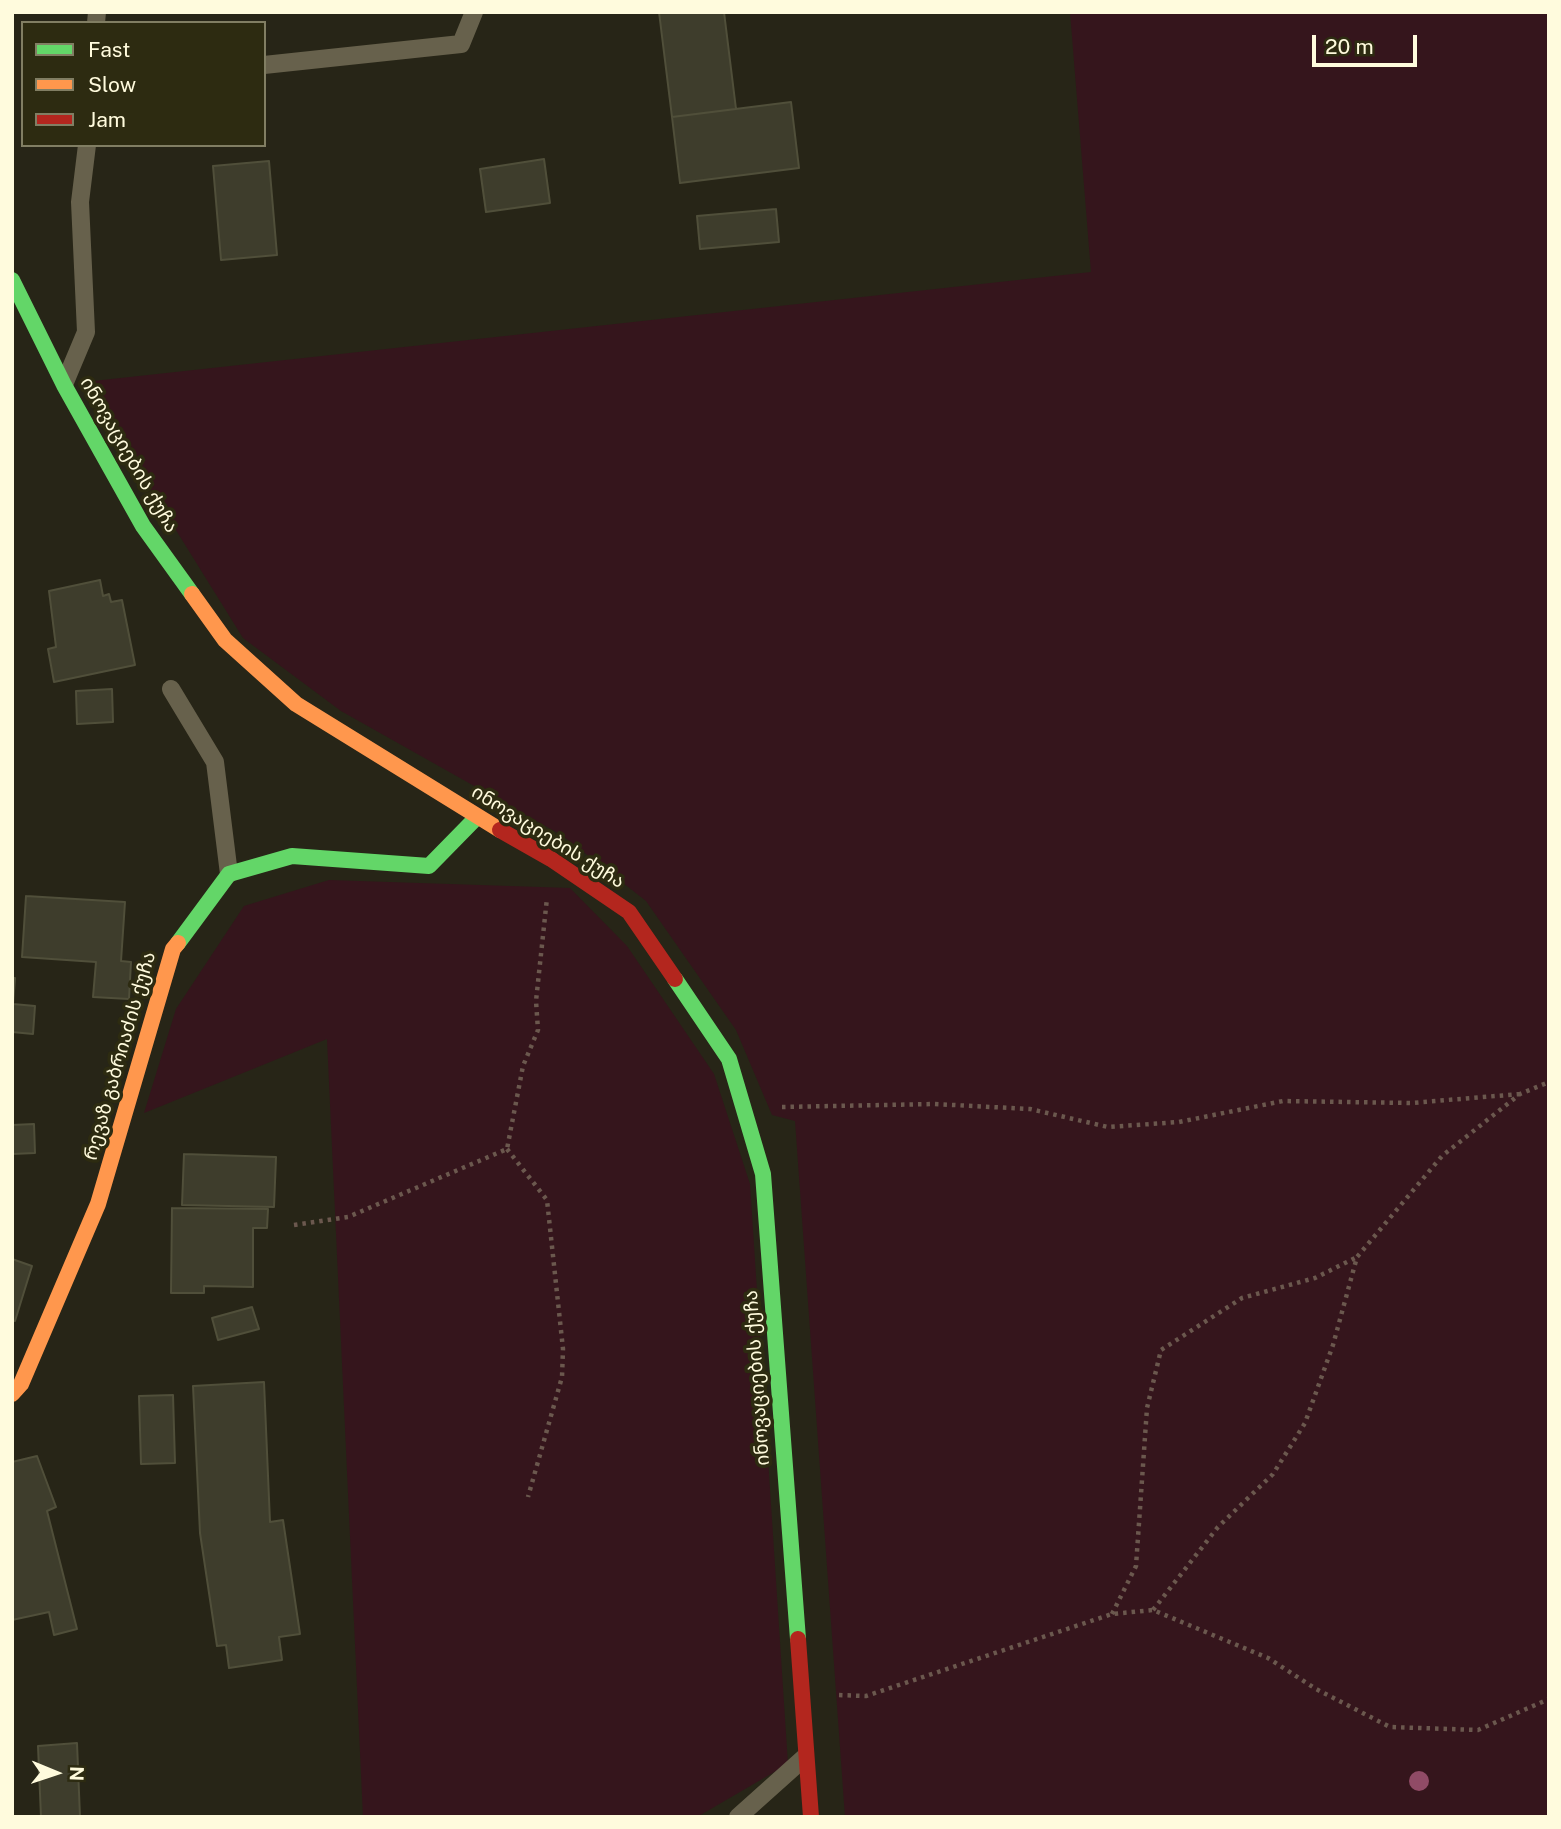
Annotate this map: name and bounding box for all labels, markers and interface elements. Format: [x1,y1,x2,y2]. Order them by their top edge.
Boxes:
legend [21,21,266,147]
scale bar [1316,21,1421,65]
text: 20 m [1325,34,1374,59]
text: Fast [88,37,130,62]
text: Slow [88,72,136,97]
text: Jam [88,107,126,132]
street label: ინოვაციების ქუჩა [75,373,183,537]
street label: ინოვაციების ქუჩა [467,781,629,893]
street label: რევაზ გაბრიაძის ქუჩა [79,949,161,1163]
street label: ინოვაციების ქუჩა [739,1289,775,1467]
north arrow [21,1738,91,1808]
text: N [66,1766,88,1782]

